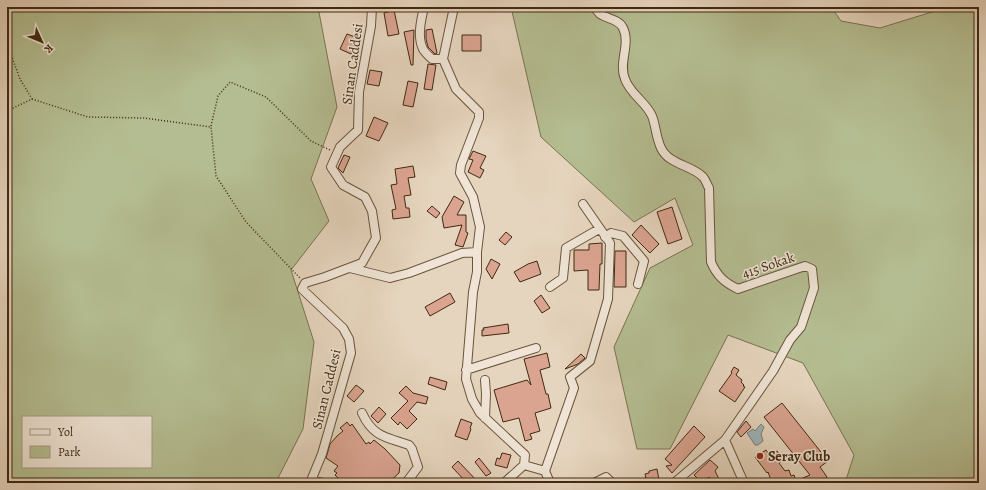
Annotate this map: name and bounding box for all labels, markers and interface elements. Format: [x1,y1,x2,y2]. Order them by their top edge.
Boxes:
north arrow [22,22,62,62]
street label: Sinan Caddesi [337,22,368,106]
text: K [40,41,57,57]
street label: 415 Sokak [739,248,797,283]
street label: Sinan Caddesi [307,347,346,431]
legend [22,416,152,468]
text: Yol [57,424,73,440]
text: Park [58,444,81,460]
place label: Seray Club [768,447,830,466]
marker: Seray Club [755,451,765,461]

